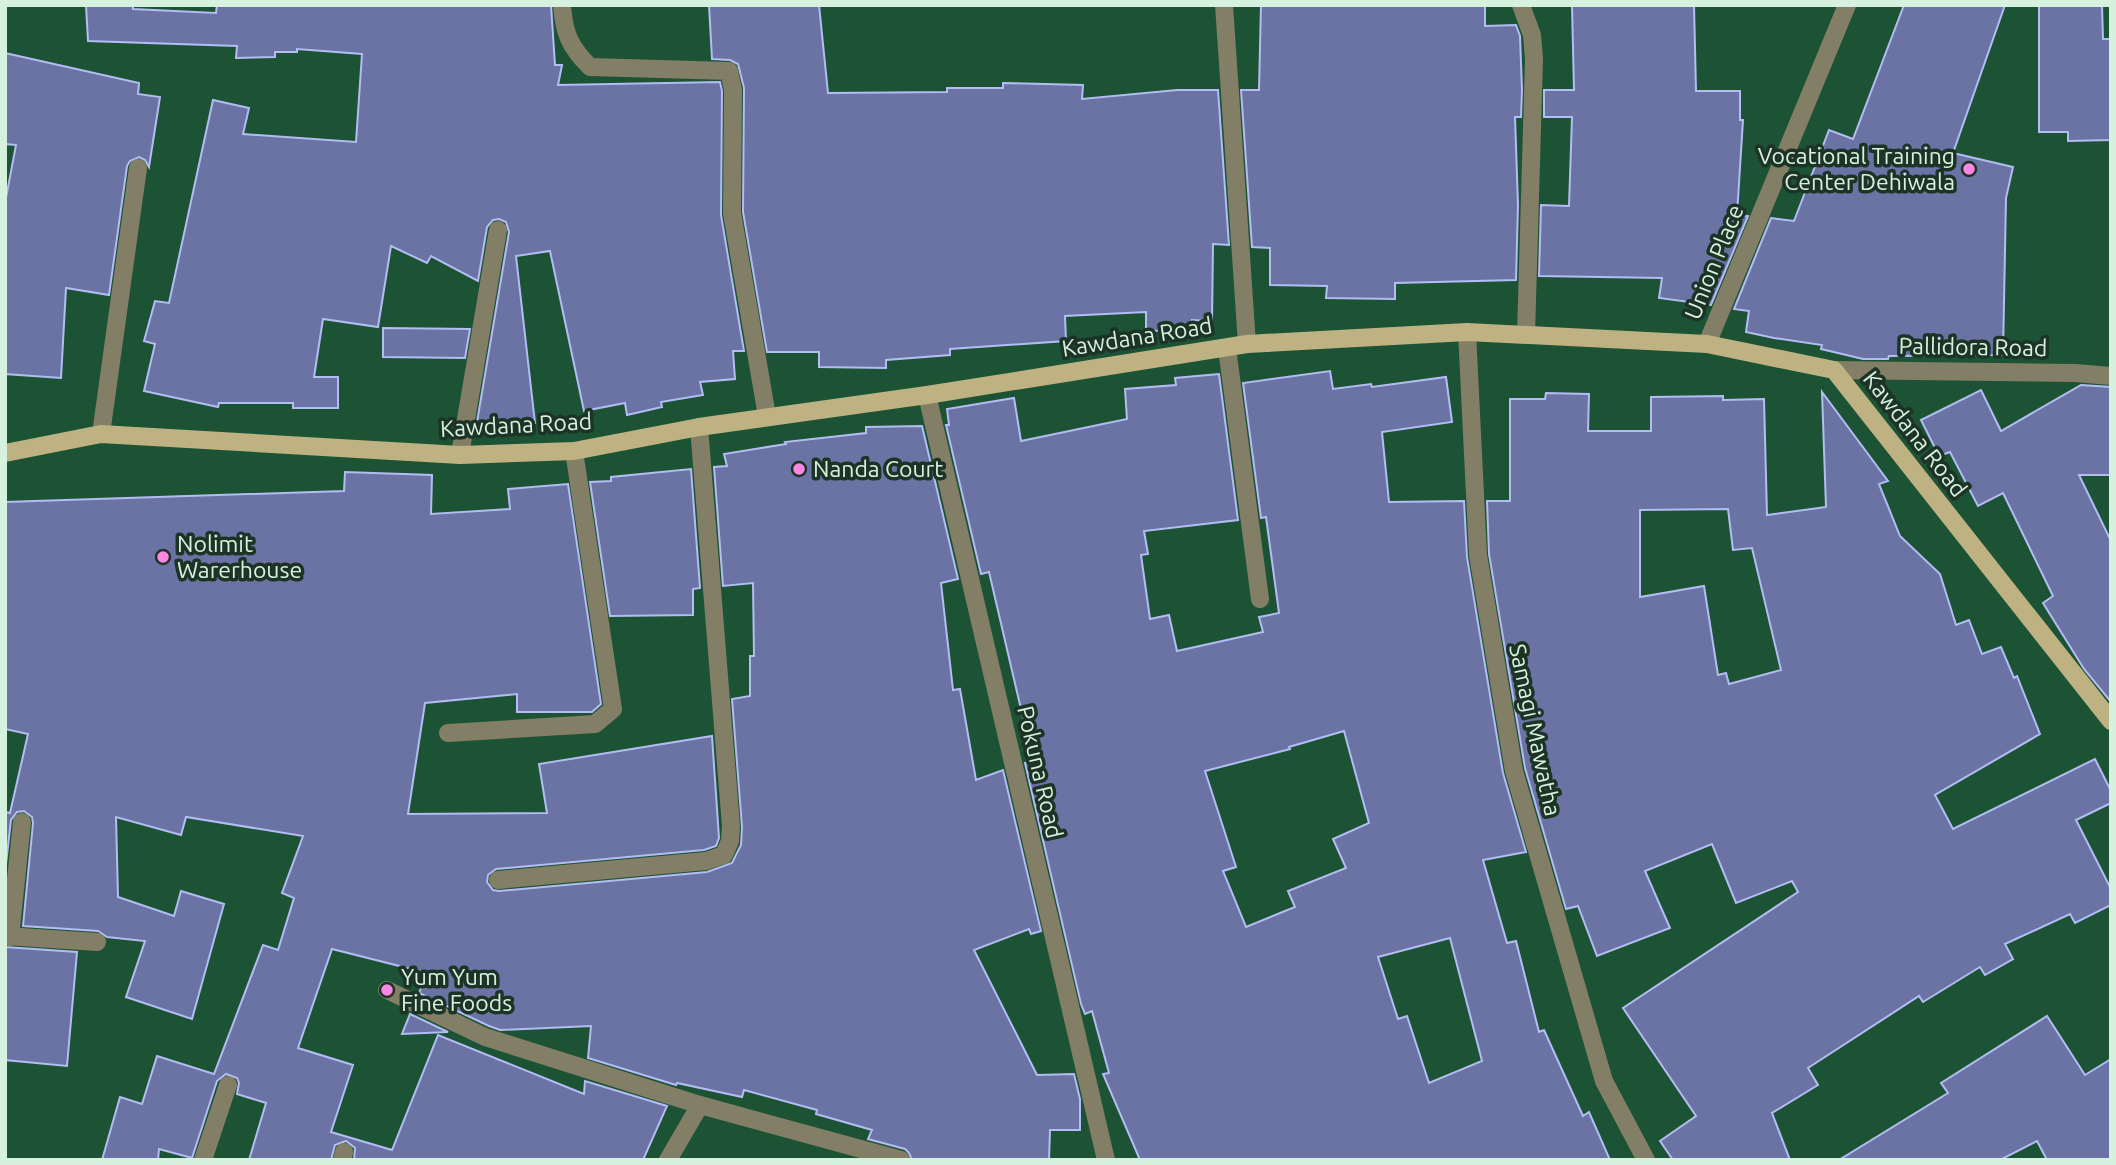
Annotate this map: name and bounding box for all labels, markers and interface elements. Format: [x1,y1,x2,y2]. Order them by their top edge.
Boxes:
place label: Vocational Training Center Dehiwala [1758,143,1955,194]
marker: Vocational Training Center Dehiwala [1961,161,1977,177]
street label: Union Place [1679,201,1748,323]
street label: Kawdana Road [1060,312,1214,361]
street label: Pallidora Road [1898,333,2048,360]
street label: Kawdana Road [1859,366,1972,501]
street label: Kawdana Road [439,408,593,441]
place label: Nanda Court [813,456,943,481]
marker: Nanda Court [791,461,807,477]
place label: Nolimit Warerhouse [177,531,302,582]
marker: Nolimit Warerhouse [155,549,171,565]
street label: Samagi Mawatha [1505,642,1566,818]
street label: Pokuna Road [1013,703,1068,840]
place label: Yum Yum Fine Foods [401,964,512,1015]
marker: Yum Yum Fine Foods [379,982,395,998]

